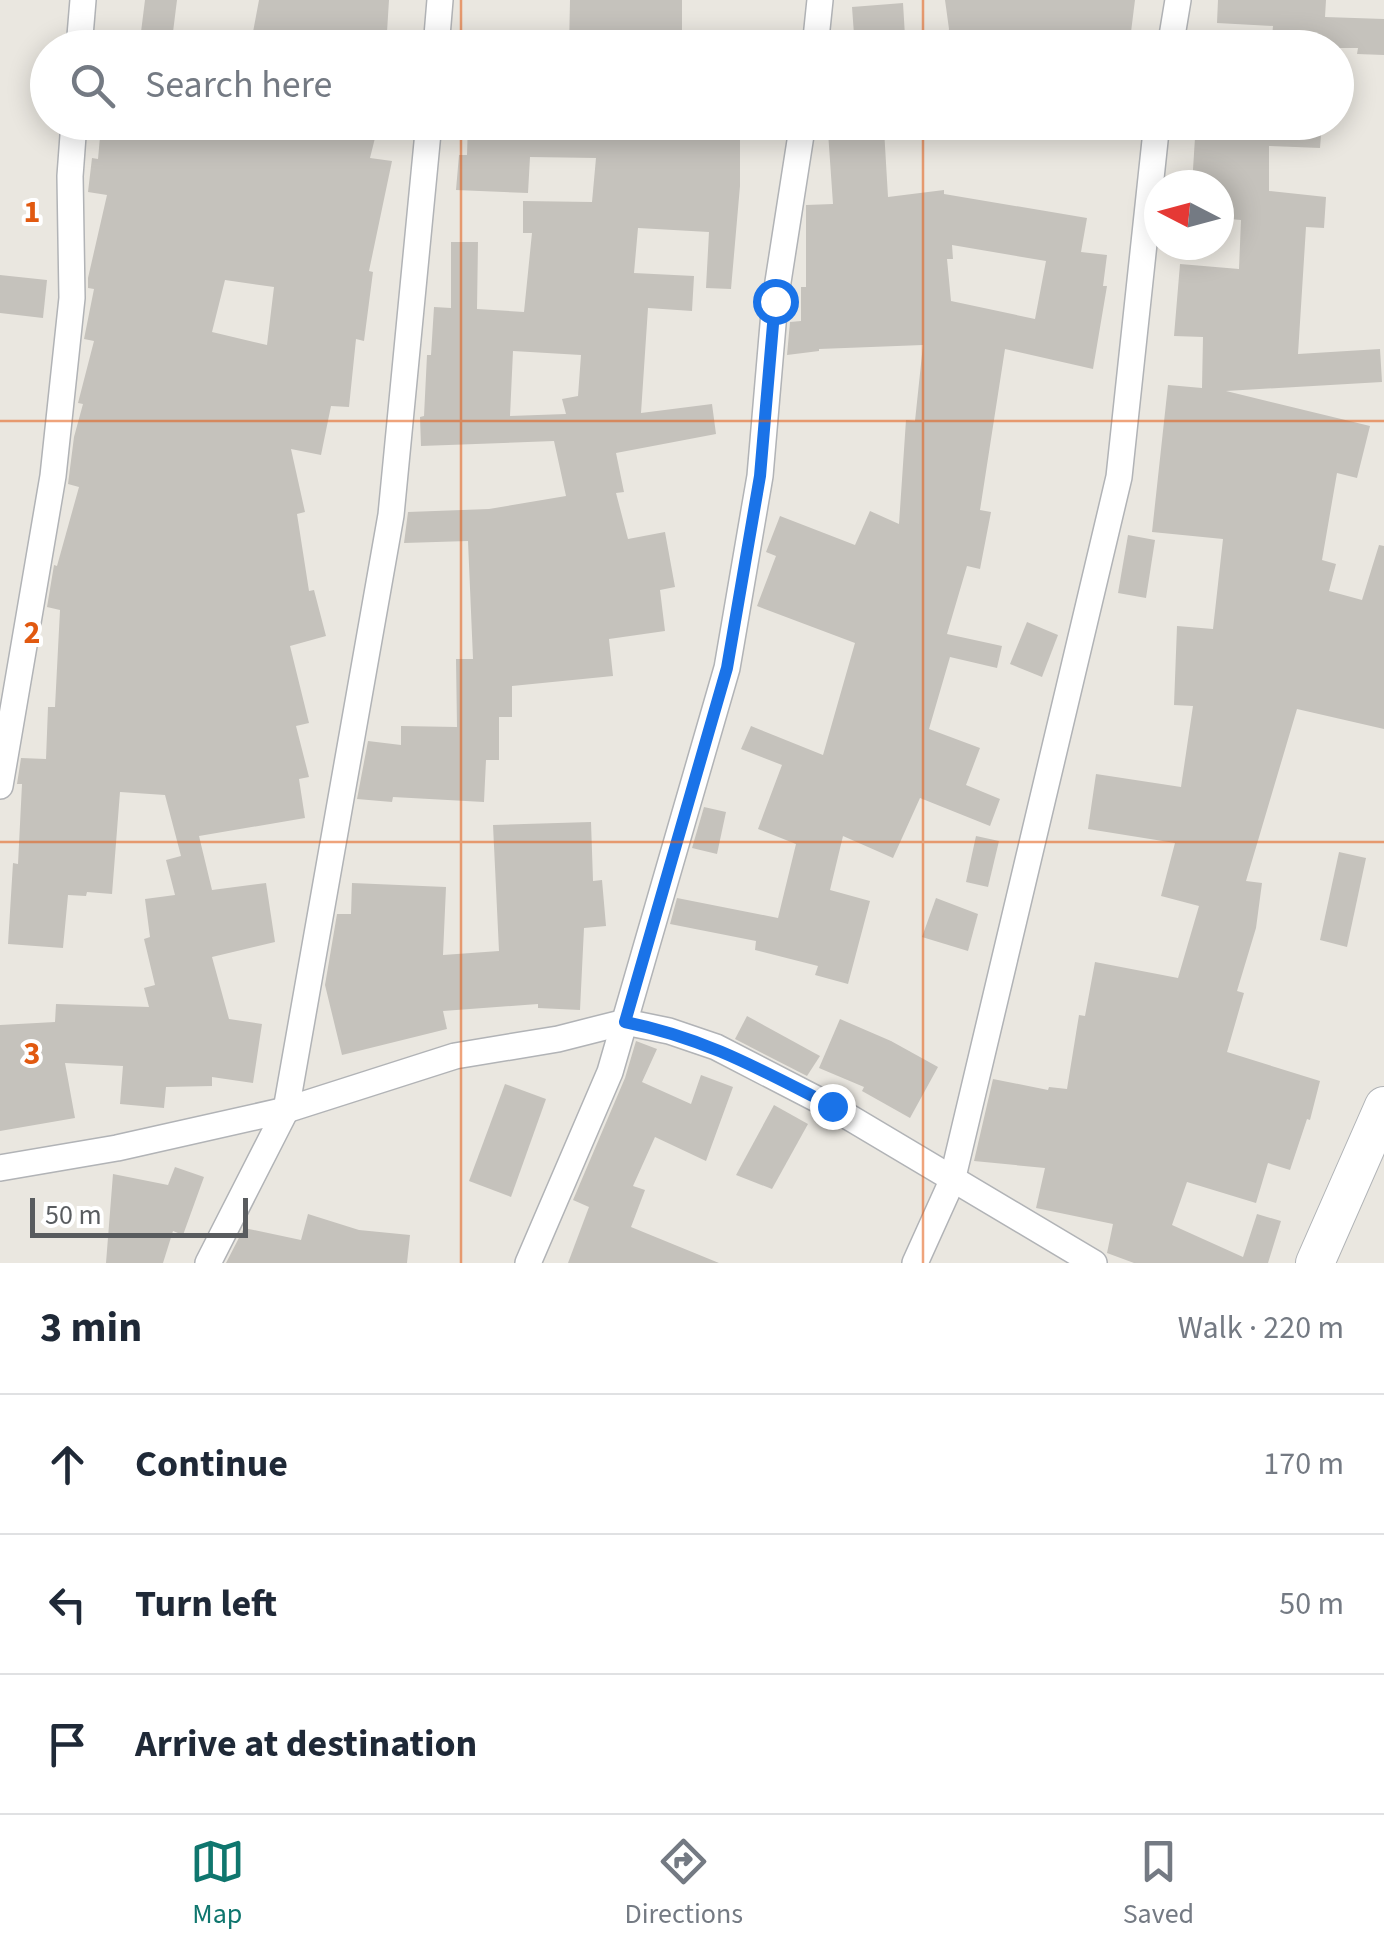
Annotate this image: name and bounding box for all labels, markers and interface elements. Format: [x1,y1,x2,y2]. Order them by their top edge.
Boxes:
search box [30,30,1354,140]
icon: search [65,58,120,113]
text: Search here [145,58,332,112]
north arrow [1144,170,1234,260]
text: 1 [24,189,40,235]
route start [753,279,799,325]
text: 2 [24,610,40,656]
text: 3 [24,1031,40,1077]
route end [810,1084,856,1130]
scale bar [30,1193,248,1238]
text: 50 m [45,1195,102,1235]
text: 3 min [40,1298,142,1358]
text: Walk · 220 m [1178,1305,1344,1351]
icon: ahead [40,1437,95,1492]
text: Continue [135,1437,288,1491]
text: 170 m [1263,1441,1344,1487]
icon: left [40,1577,95,1632]
text: Turn left [135,1577,277,1631]
text: 50 m [1279,1581,1344,1627]
icon: arrive [40,1717,95,1772]
text: Arrive at destination [135,1717,477,1771]
tab: Map [190,1834,245,1934]
tab: Directions [625,1834,743,1934]
tab: Saved [1123,1834,1194,1934]

